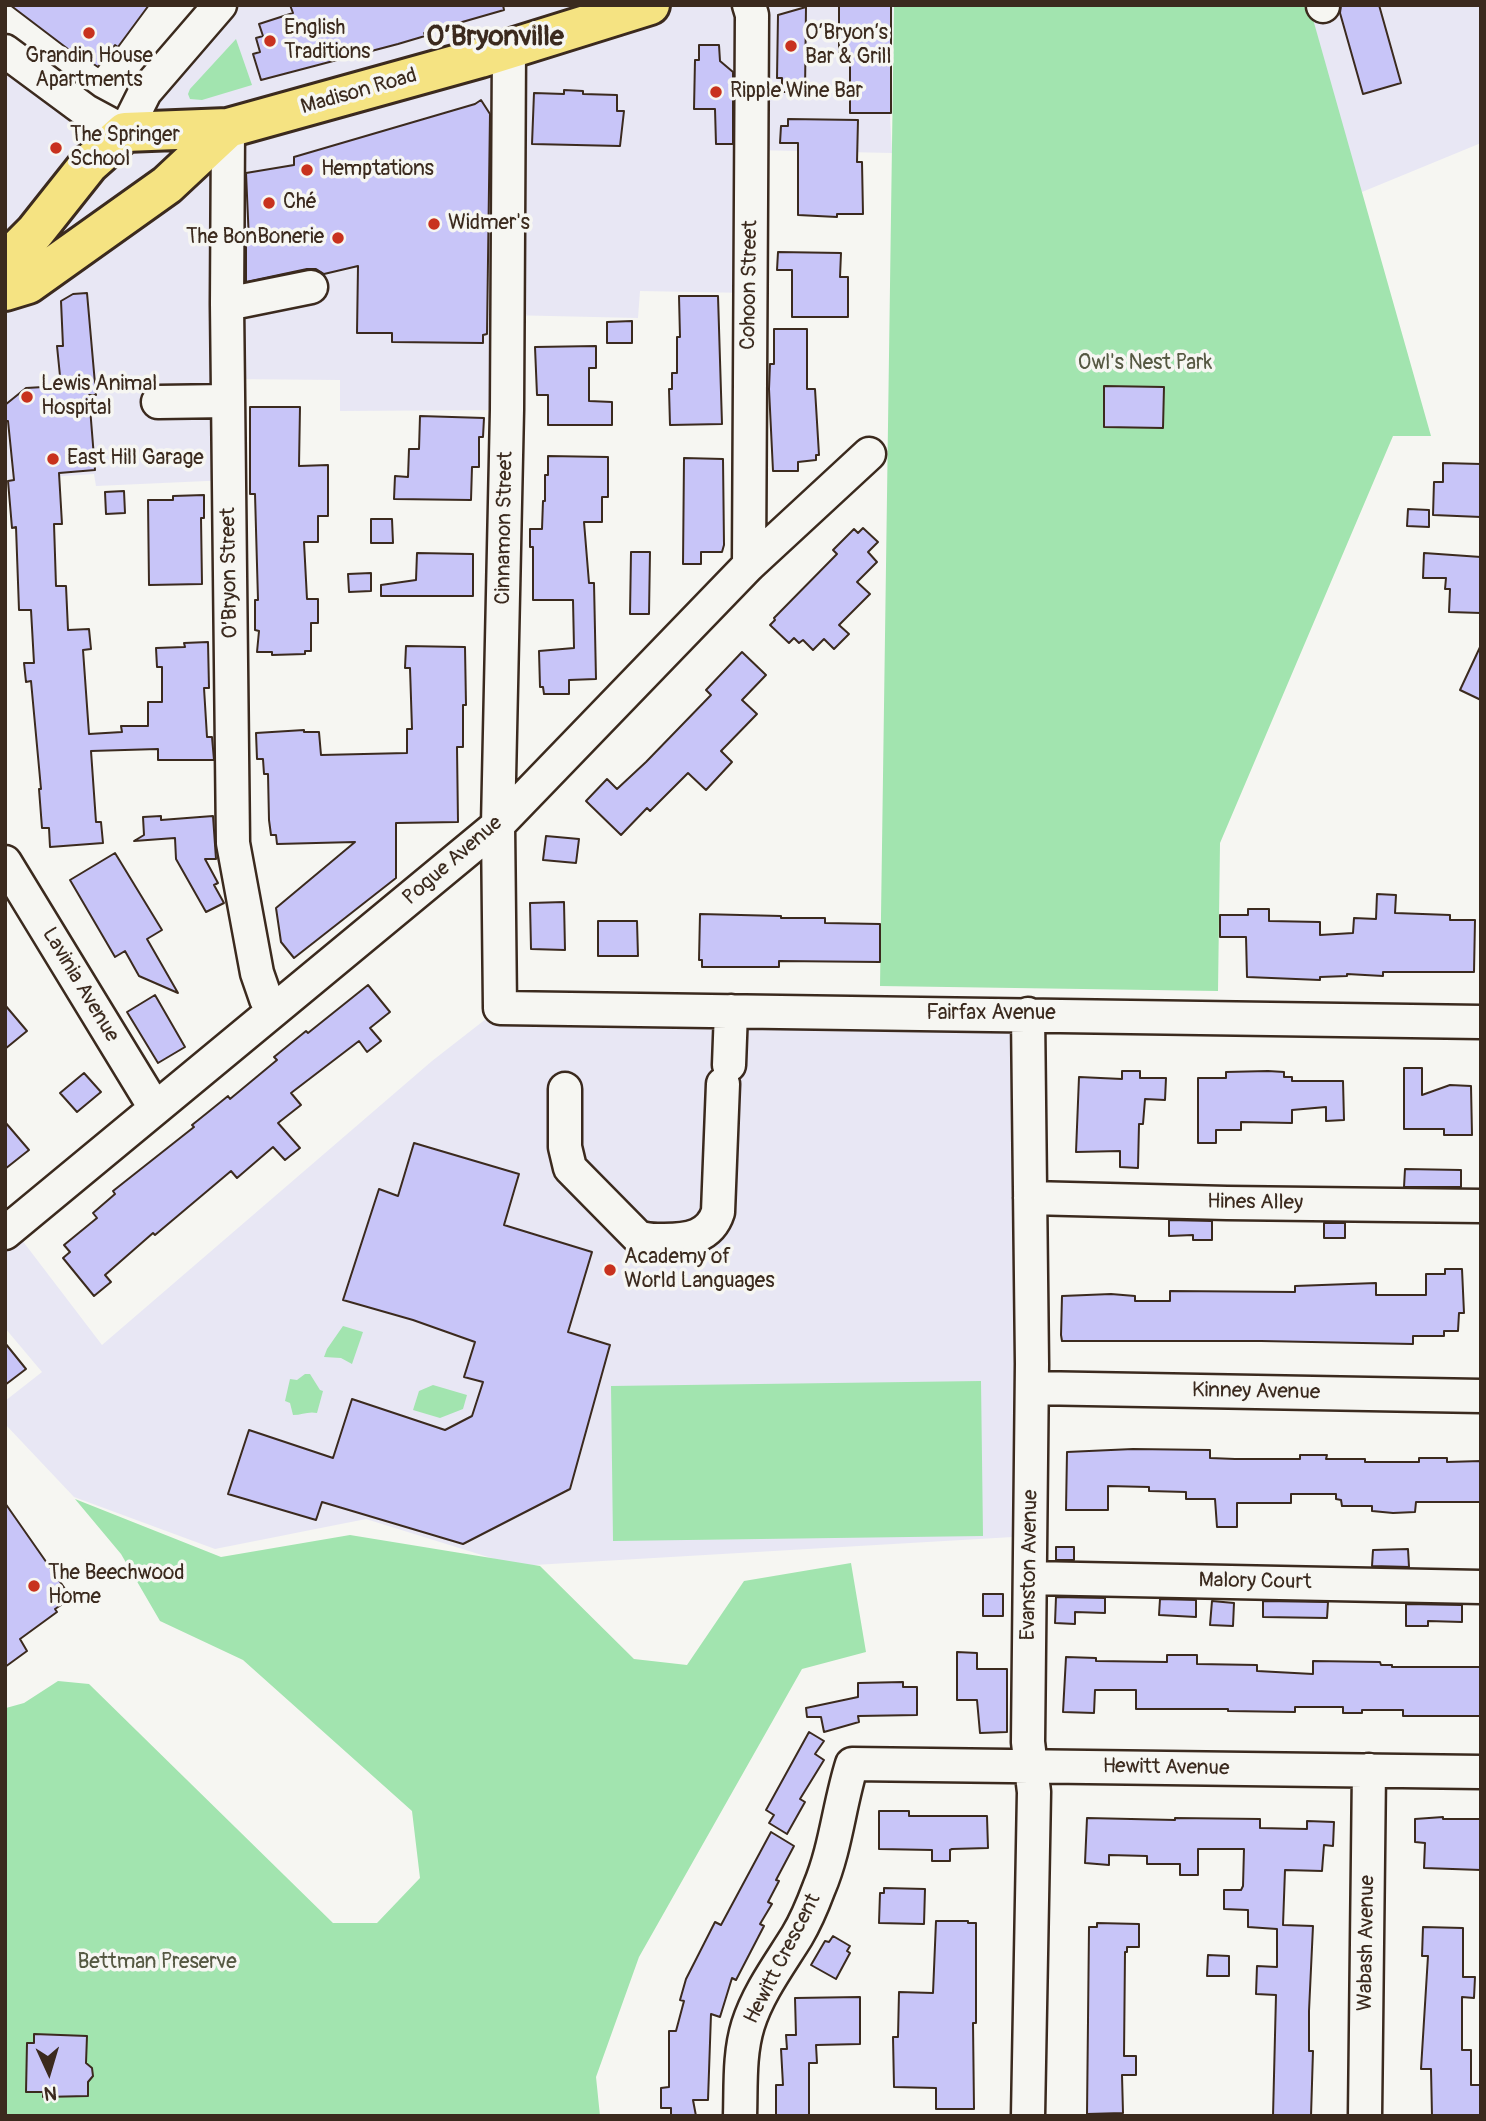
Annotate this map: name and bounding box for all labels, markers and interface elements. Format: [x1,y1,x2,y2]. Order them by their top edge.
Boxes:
place label: English Traditions [284,16,370,66]
district label: O’Bryonville [426,21,564,55]
place label: O’Bryon’s Bar & Grill [805,21,892,71]
marker: Grandin House Apartments [81,25,97,41]
marker: English Traditions [262,33,278,49]
marker: O’Bryon’s Bar & Grill [783,38,799,54]
place label: Grandin House Apartments [25,44,153,94]
street label: Madison Road [298,63,420,121]
place label: Ripple Wine Bar [730,79,863,105]
marker: Ripple Wine Bar [708,84,724,100]
place label: The Springer School [70,123,180,173]
marker: The Springer School [48,140,64,156]
place label: Hemptations [321,157,434,183]
marker: Hemptations [299,162,315,178]
place label: Ché [283,190,317,216]
marker: Ché [261,195,277,211]
place label: Widmer's [448,211,530,237]
marker: Widmer's [426,216,442,232]
street label: Cohoon Street [736,220,764,350]
place label: The BonBonerie [186,225,324,251]
marker: The BonBonerie [330,230,346,246]
park label: Owl's Nest Park [1078,351,1212,377]
place label: Lewis Animal Hospital [41,372,157,422]
marker: Lewis Animal Hospital [19,389,35,405]
place label: East Hill Garage [67,446,204,472]
marker: East Hill Garage [45,451,61,467]
street label: Cinnamon Street [491,451,519,605]
street label: O’Bryon Street [216,507,244,639]
street label: Pogue Avenue [398,811,508,911]
street label: Lavinia Avenue [36,923,124,1047]
street label: Fairfax Avenue [926,1001,1056,1027]
street label: Hines Alley [1207,1190,1303,1216]
place label: Academy of World Languages [624,1245,775,1295]
marker: Academy of World Languages [602,1262,618,1278]
street label: Kinney Avenue [1192,1378,1320,1406]
street label: Evanston Avenue [1016,1489,1044,1641]
place label: The Beechwood Home [48,1561,185,1611]
street label: Malory Court [1198,1568,1312,1596]
marker: The Beechwood Home [26,1578,42,1594]
street label: Hewitt Avenue [1102,1754,1230,1782]
street label: Wabash Avenue [1353,1875,1381,2011]
street label: Hewitt Crescent [739,1890,827,2028]
park label: Bettman Preserve [77,1950,237,1976]
north arrow [14,2037,84,2107]
text: N [43,2081,58,2105]

